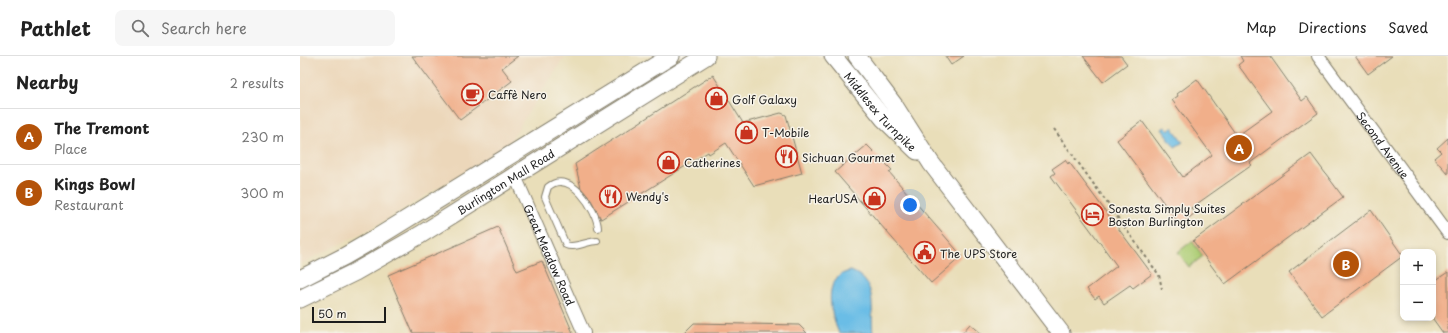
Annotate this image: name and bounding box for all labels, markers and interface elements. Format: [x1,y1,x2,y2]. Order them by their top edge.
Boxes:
search box [115,10,395,46]
text: Pathlet [20,14,91,42]
text: Search here [161,16,247,39]
icon: search [129,17,151,39]
text: Map [1246,17,1276,38]
text: Directions [1298,17,1366,38]
text: Saved [1388,17,1428,38]
street label: Middlesex Turnpike [840,68,921,155]
text: Nearby [16,69,78,95]
text: 2 results [230,73,284,92]
cafe icon: Caffè Nero [459,81,485,107]
place label: Caffè Nero [488,86,547,103]
shop icon: Golf Galaxy [703,86,729,112]
place label: Golf Galaxy [732,91,797,108]
street label: Second Avenue [1353,107,1414,182]
text: The Tremont [54,116,149,139]
shop icon: T-Mobile [734,119,760,145]
place label: T-Mobile [762,124,809,141]
text: A [24,127,34,146]
text: 230 m [242,127,284,146]
pin: A [1226,133,1252,163]
text: Place [54,139,87,158]
street label: Burlington Mall Road [453,144,558,218]
restaurant icon: Sichuan Gourmet [774,144,800,170]
shop icon: Catherines [656,149,682,175]
place label: Sichuan Gourmet [802,149,895,166]
place label: Catherines [684,154,741,171]
text: Kings Bowl [54,172,135,195]
text: B [25,183,33,202]
text: 300 m [240,183,284,202]
restaurant icon: Wendy's [598,183,624,209]
shop icon: HearUSA [861,185,887,211]
place label: Wendy's [626,188,669,205]
place label: HearUSA [808,190,858,207]
text: Restaurant [54,195,124,214]
your location [900,195,920,215]
place label: Sonesta Simply Suites Boston Burlington [1108,200,1225,230]
street label: Great Meadow Road [520,201,580,309]
hotel icon: Sonesta Simply Suites Boston Burlington [1080,201,1106,227]
public building icon: The UPS Store [912,240,938,266]
place label: The UPS Store [940,245,1017,262]
pin: B [1333,249,1359,279]
map controls [1400,249,1436,321]
button: + [1400,249,1436,285]
button: − [1400,285,1436,321]
scale bar [312,305,386,324]
text: 50 m [318,305,347,322]

